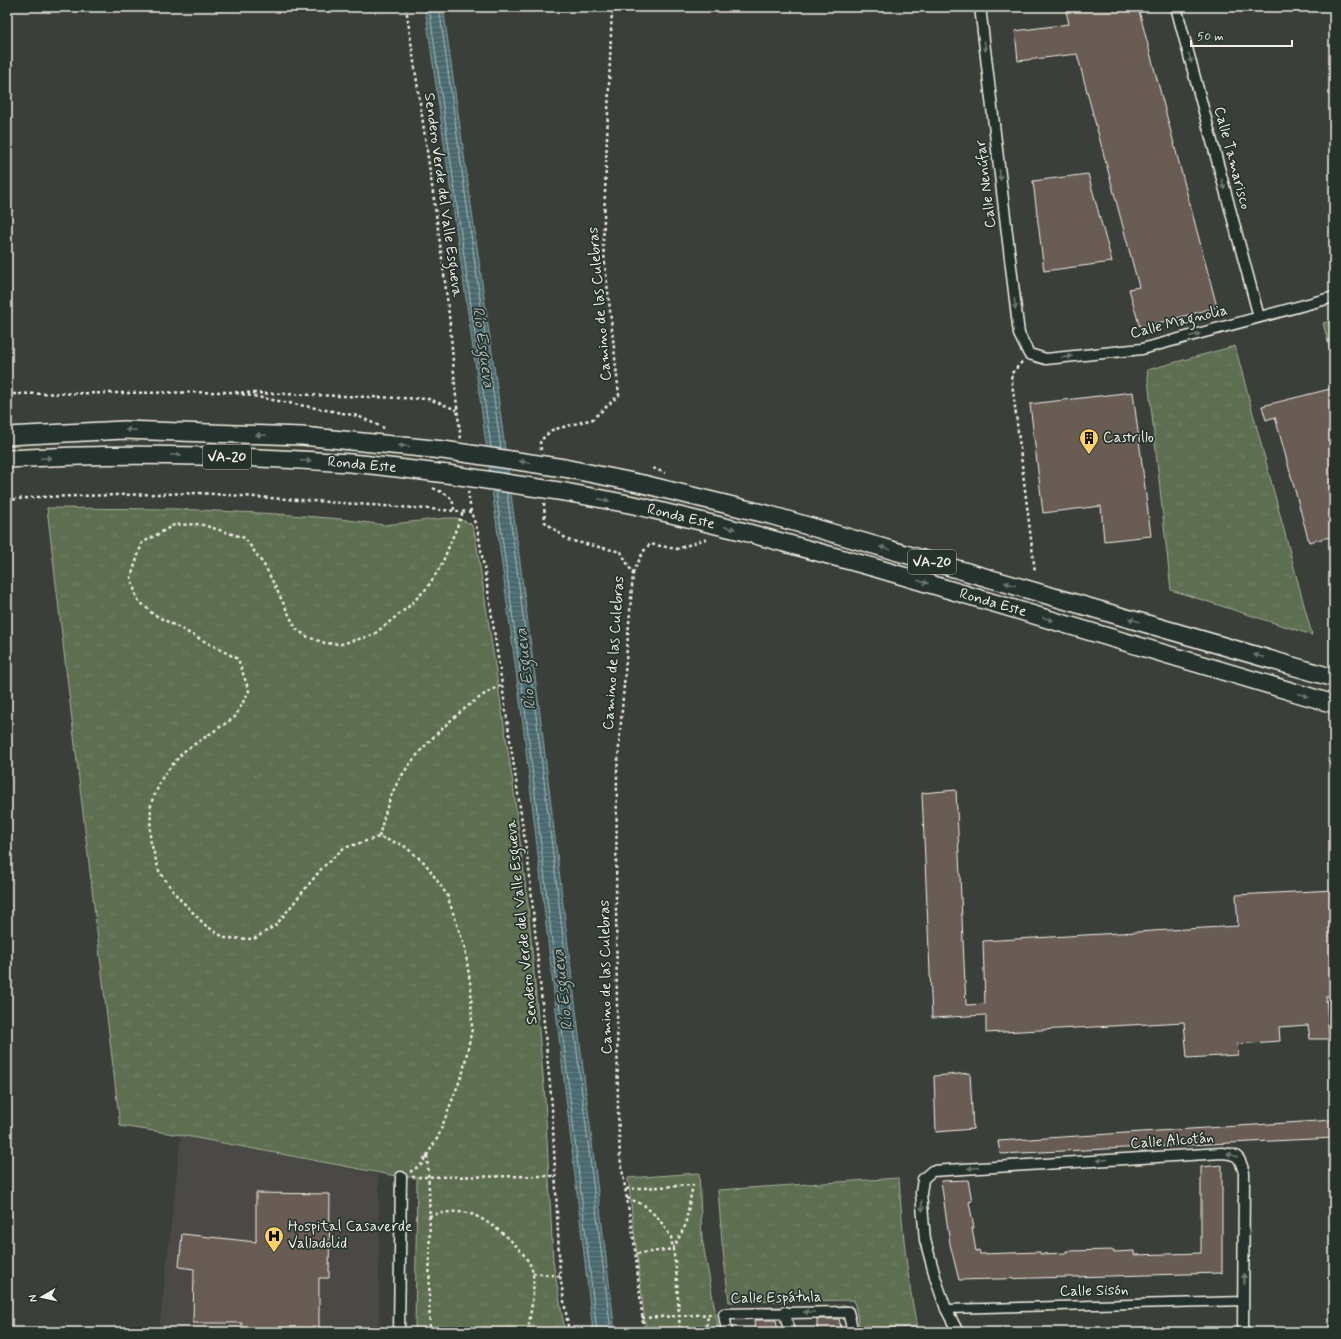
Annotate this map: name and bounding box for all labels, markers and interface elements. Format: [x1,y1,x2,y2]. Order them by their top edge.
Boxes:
scale bar [1191,22,1292,48]
text: 50 m [1197,29,1224,45]
one-way arrow [982,40,988,52]
one-way arrow [1187,52,1193,64]
street label: Sendero Verde del Valle Esgueva [418,92,467,299]
street label: Calle Tamarisco [1209,104,1255,212]
street label: Calle Nenúfar [971,138,1001,229]
one-way arrow [997,169,1003,181]
one-way arrow [1221,178,1227,190]
street label: Camino de las Culebras [583,226,617,382]
one-way arrow [1012,298,1019,310]
street label: Calle Magnolia [1128,300,1230,345]
water label: Río Esgueva [465,305,499,389]
one-way arrow [1189,331,1201,337]
one-way arrow [1061,354,1073,360]
one-way arrow [124,427,137,433]
building icon: Castrillo [1078,427,1100,455]
place label: Castrillo [1103,428,1154,448]
one-way arrow [255,431,267,438]
one-way arrow [398,442,410,449]
road number: VA-20 [203,445,251,469]
one-way arrow [170,452,183,458]
street label: Ronda Este [327,452,397,478]
one-way arrow [40,454,52,461]
one-way arrow [300,457,312,464]
one-way arrow [519,459,531,465]
one-way arrow [598,497,610,503]
street label: Ronda Este [645,499,717,535]
one-way arrow [724,526,737,532]
one-way arrow [878,545,890,551]
road number: VA-20 [908,550,956,574]
street label: Camino de las Culebras [599,575,629,731]
one-way arrow [917,579,929,585]
one-way arrow [1003,581,1015,587]
street label: Ronda Este [957,584,1029,622]
one-way arrow [1042,616,1054,622]
one-way arrow [1128,617,1140,623]
water label: Río Esgueva [511,627,543,711]
one-way arrow [1253,653,1265,659]
one-way arrow [1297,692,1309,698]
street label: Sendero Verde del Valle Esgueva [501,817,544,1025]
street label: Camino de las Culebras [595,899,617,1054]
water label: Río Esgueva [548,948,580,1032]
street label: Calle Alcotán [1130,1128,1214,1154]
one-way arrow [1225,1152,1237,1158]
one-way arrow [1096,1157,1108,1164]
one-way arrow [967,1165,979,1172]
one-way arrow [918,1200,925,1212]
place label: Hospital Casaverde Valladolid [288,1217,412,1254]
hospital icon: Hospital Casaverde Valladolid [263,1225,285,1253]
one-way arrow [1241,1272,1247,1285]
north arrow [22,1277,62,1317]
street label: Calle Sisón [1059,1280,1129,1302]
street label: Calle Espátula [730,1287,822,1309]
text: N [26,1294,41,1303]
one-way arrow [802,1309,815,1315]

